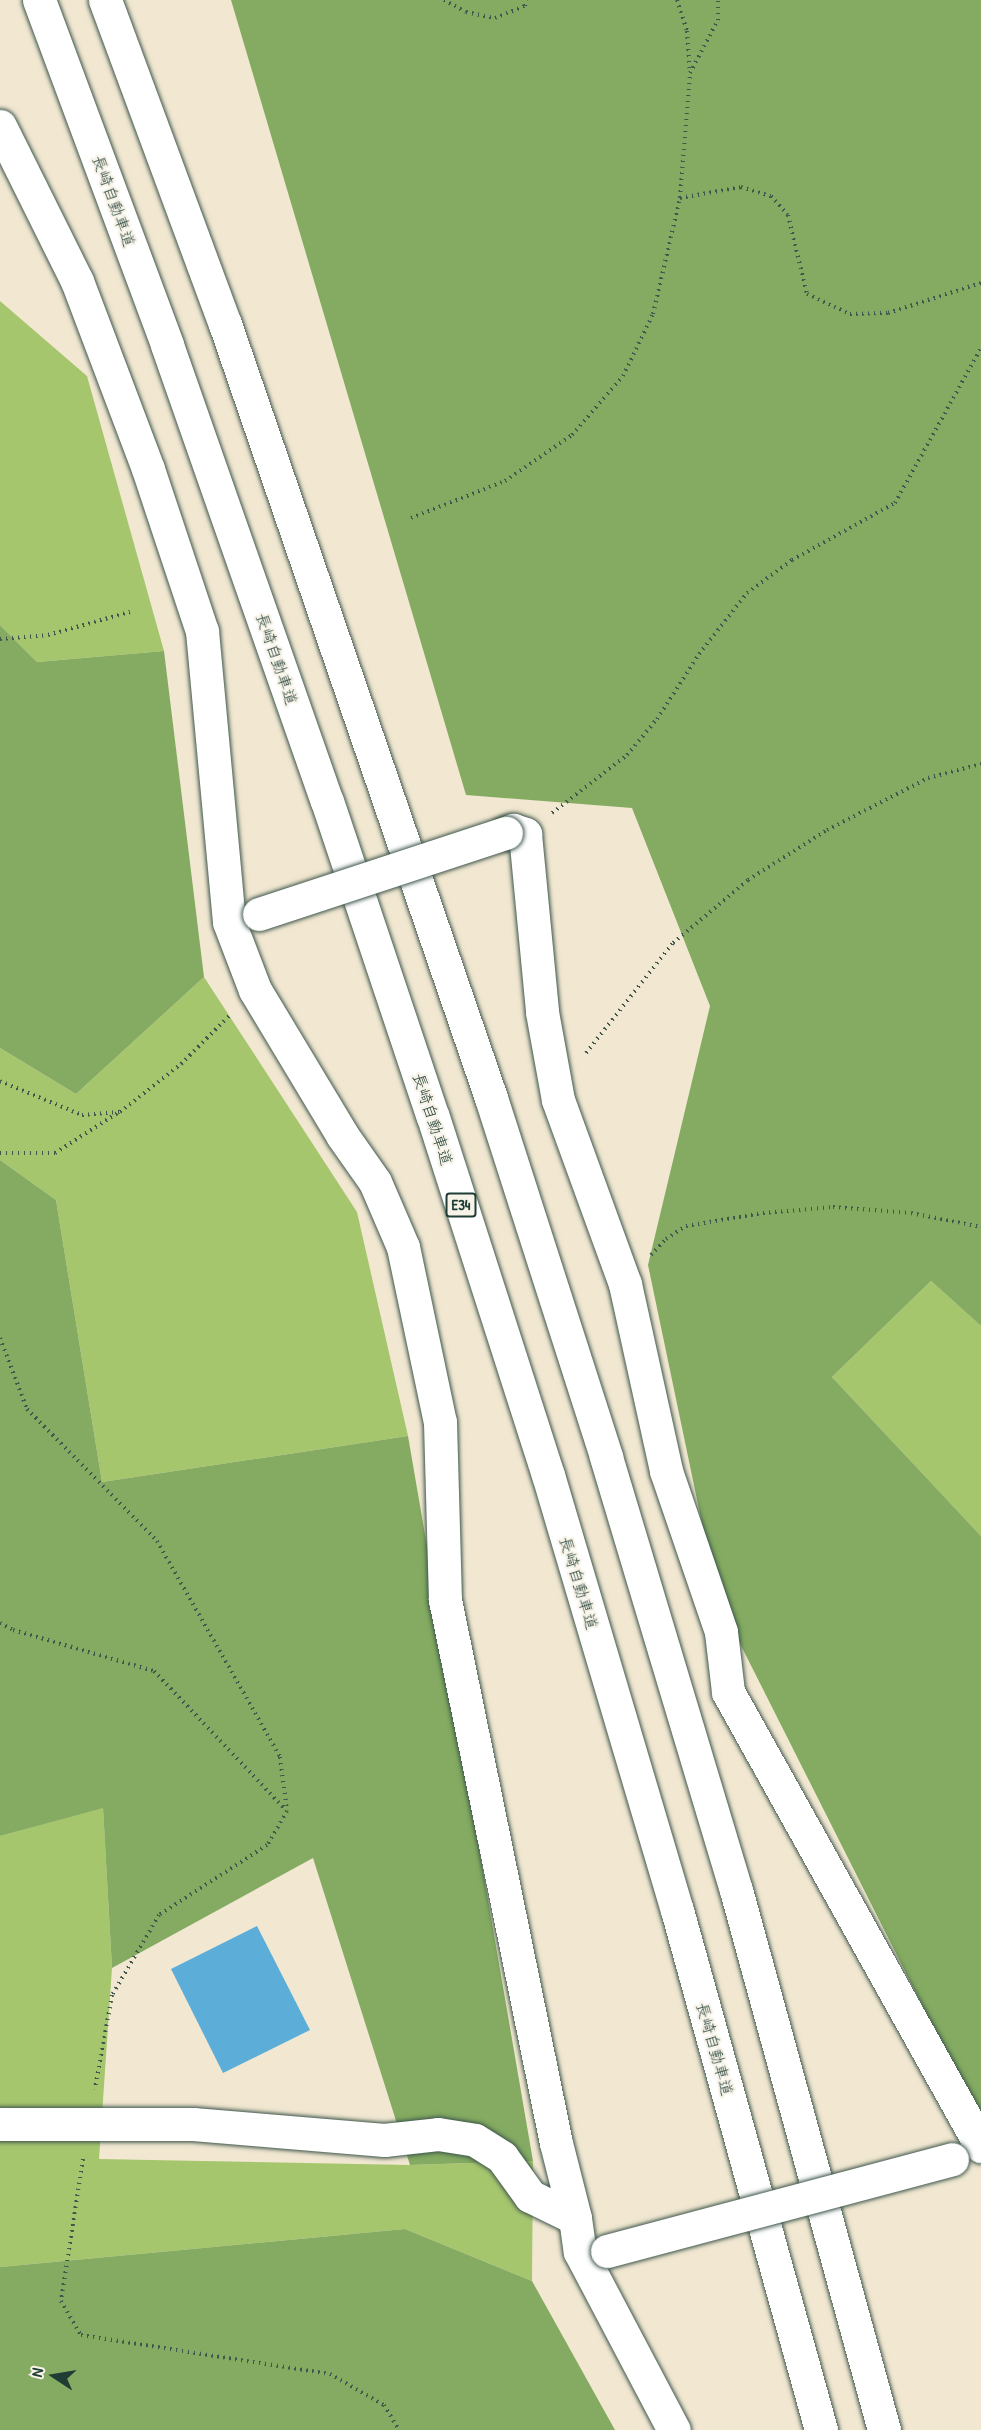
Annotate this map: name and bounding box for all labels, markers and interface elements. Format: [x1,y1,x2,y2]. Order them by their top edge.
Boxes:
street label: 長崎自動車道 [89,153,139,249]
street label: 長崎自動車道 [252,610,302,708]
street label: 長崎自動車道 [409,1070,457,1168]
road number: E34 [444,1193,478,1217]
street label: 長崎自動車道 [556,1534,602,1632]
street label: 長崎自動車道 [693,2000,737,2098]
north arrow [24,2346,84,2406]
text: N [25,2366,48,2379]

